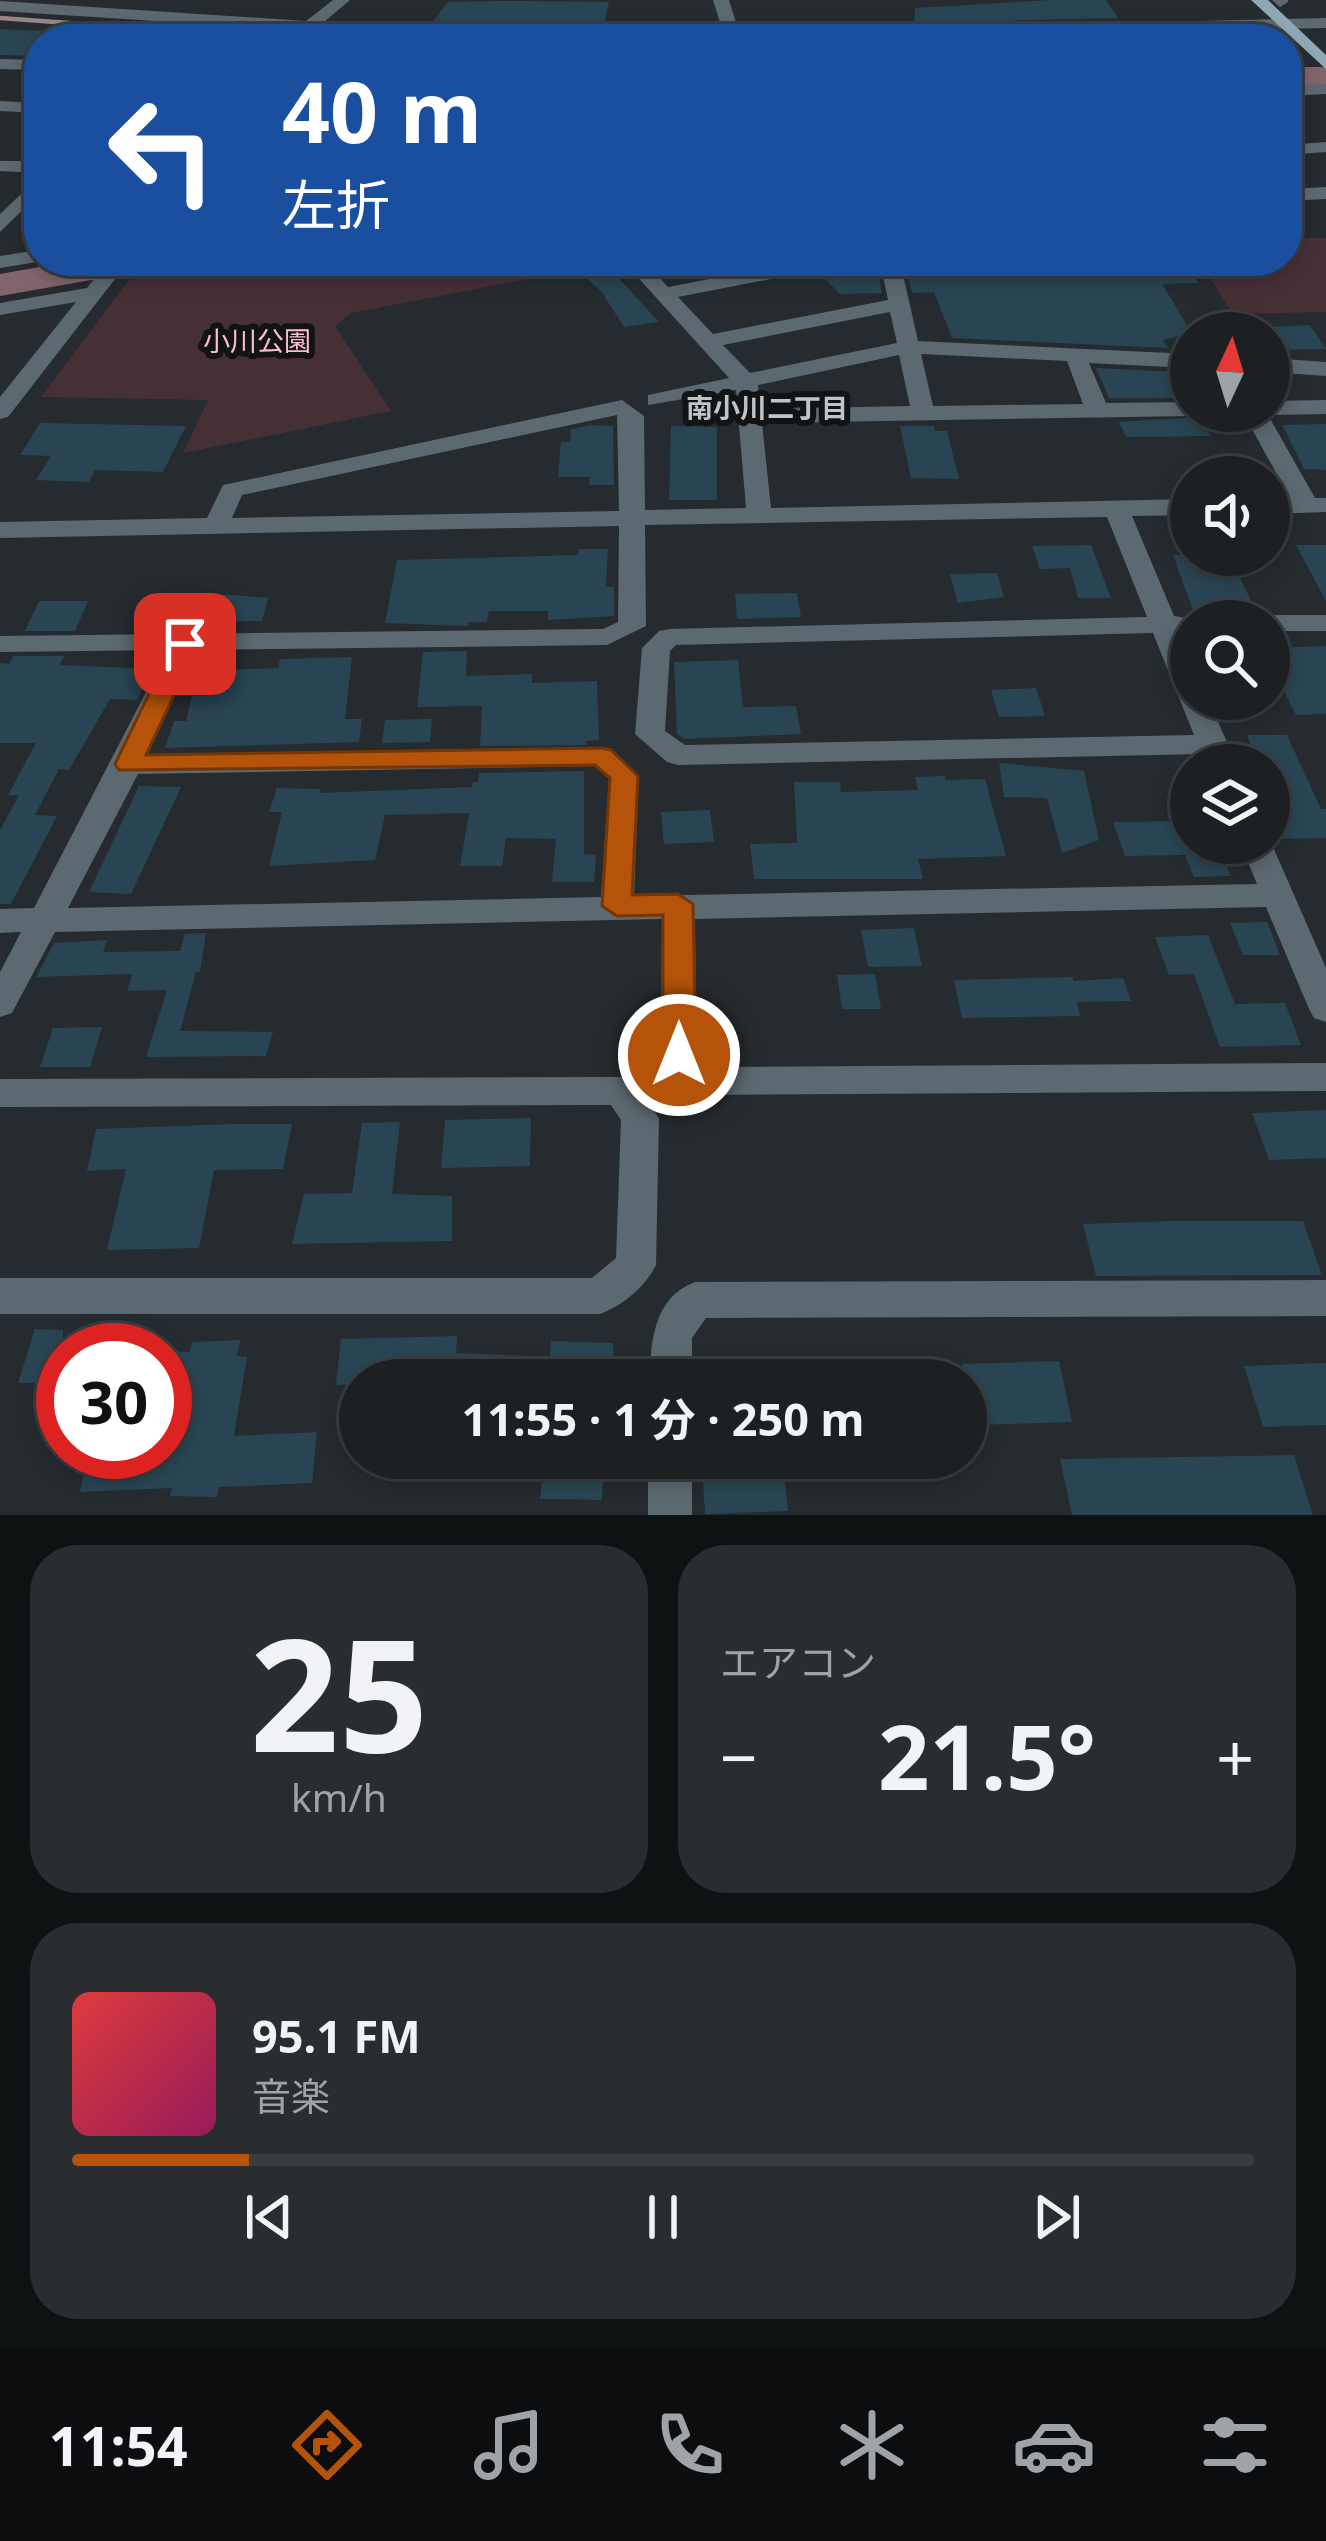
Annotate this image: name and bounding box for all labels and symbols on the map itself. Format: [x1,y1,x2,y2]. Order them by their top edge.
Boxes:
north arrow [1170,312,1290,432]
park label: 小川公園 [203,322,311,359]
district label: 南小川二丁目 [686,389,848,426]
pin [134,593,236,695]
position arrow [616,992,742,1118]
speed limit sign: 30 [36,1323,192,1479]

